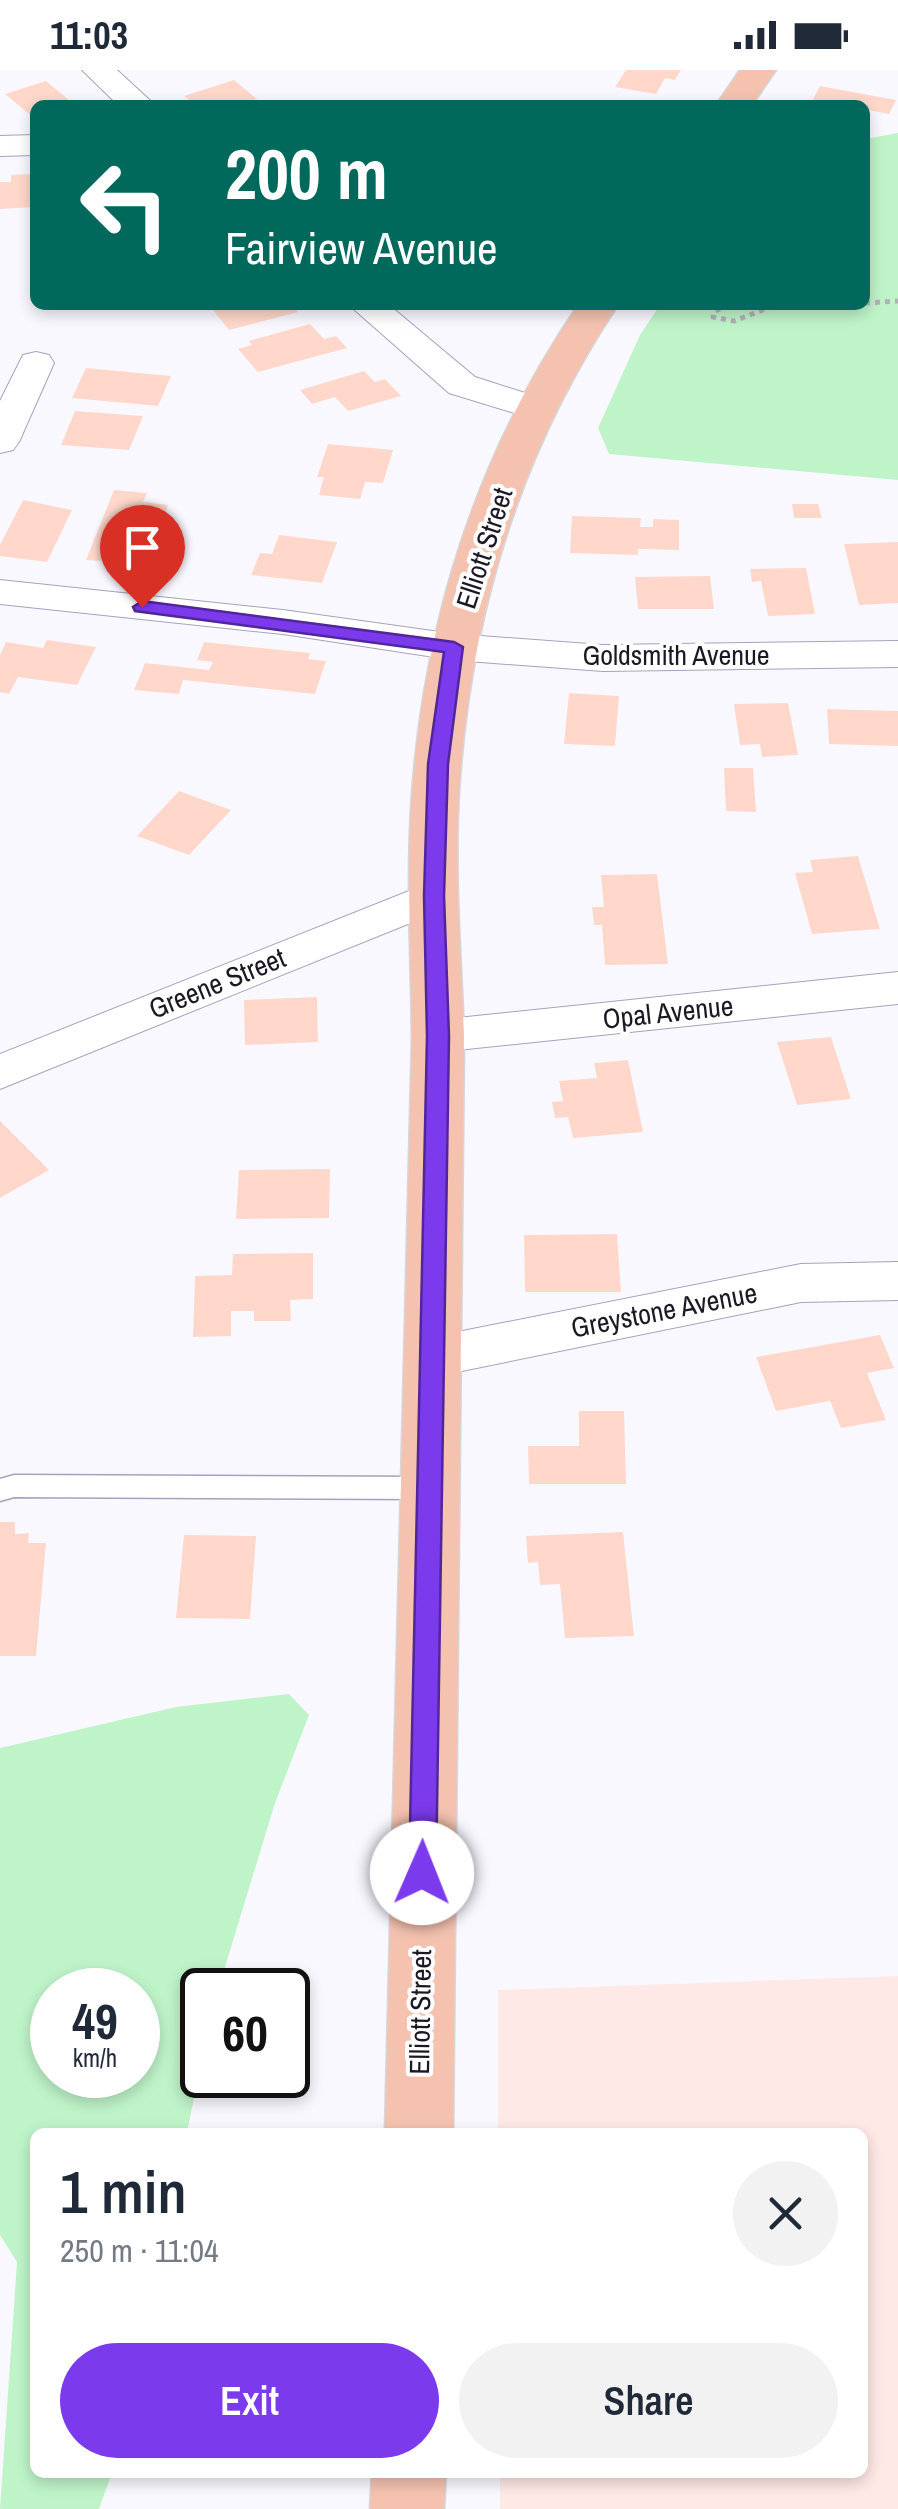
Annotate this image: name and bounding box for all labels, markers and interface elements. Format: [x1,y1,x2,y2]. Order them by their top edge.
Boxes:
text: 11:03 [50,10,128,61]
text: 200 m [225,127,388,221]
icon: left [60,140,190,270]
text: Fairview Avenue [225,217,497,278]
street label: Elliott Street [447,483,521,613]
pin [100,505,185,608]
icon: arrive [115,520,170,575]
street label: Goldsmith Avenue [582,636,770,674]
street label: Greene Street [143,938,291,1028]
street label: Opal Avenue [601,986,735,1038]
street label: Greystone Avenue [568,1273,760,1347]
position arrow [370,1821,474,1925]
street label: Elliott Street [400,1949,440,2075]
speed limit sign: 60 [180,1968,310,2098]
text: 49 [72,1987,118,2055]
text: km/h [73,2041,117,2075]
text: 1 min [60,2151,187,2232]
button: close [733,2161,838,2266]
text: 250 m · 11:04 [60,2229,219,2272]
button: Exit [60,2343,439,2458]
button: Share [459,2343,838,2458]

